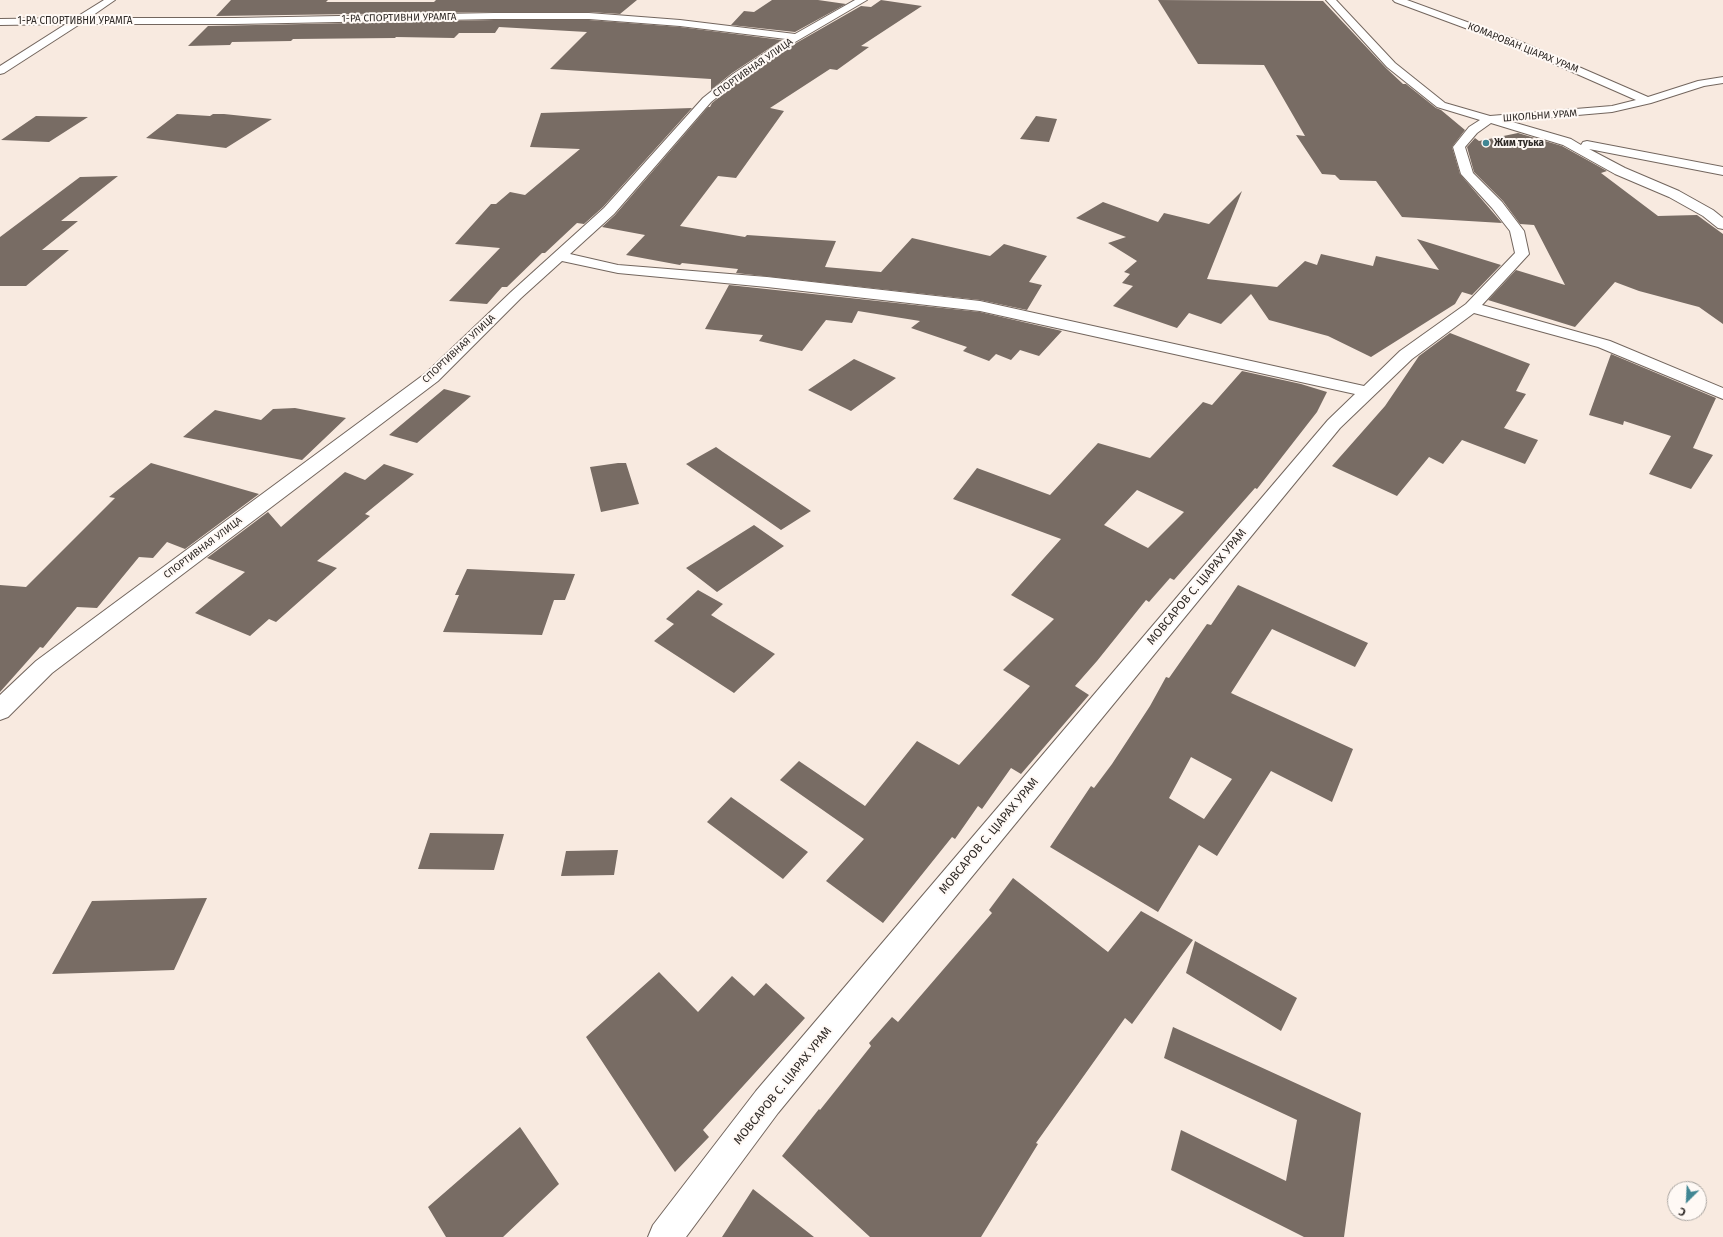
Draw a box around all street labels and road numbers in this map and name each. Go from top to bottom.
street label: 1-РА СПОРТИВНИ УРАМГА [341,11,457,25]
street label: 1-РА СПОРТИВНИ УРАМГА [17,15,133,27]
street label: КОМАРОВАН ЦIАРАХ УРАМ [1466,20,1580,76]
street label: СПОРТИВНАЯ УЛИЦА [711,36,795,100]
street label: ШКОЛЬНИ УРАМ [1502,107,1578,125]
street label: СПОРТИВНАЯ УЛИЦА [420,312,498,386]
street label: СПОРТИВНАЯ УЛИЦА [161,515,245,581]
street label: МОВСАРОВ С. ЦIАРАХ УРАМ [1144,526,1250,648]
street label: МОВСАРОВ С. ЦIАРАХ УРАМ [936,775,1042,897]
street label: МОВСАРОВ С. ЦIАРАХ УРАМ [731,1024,835,1148]

